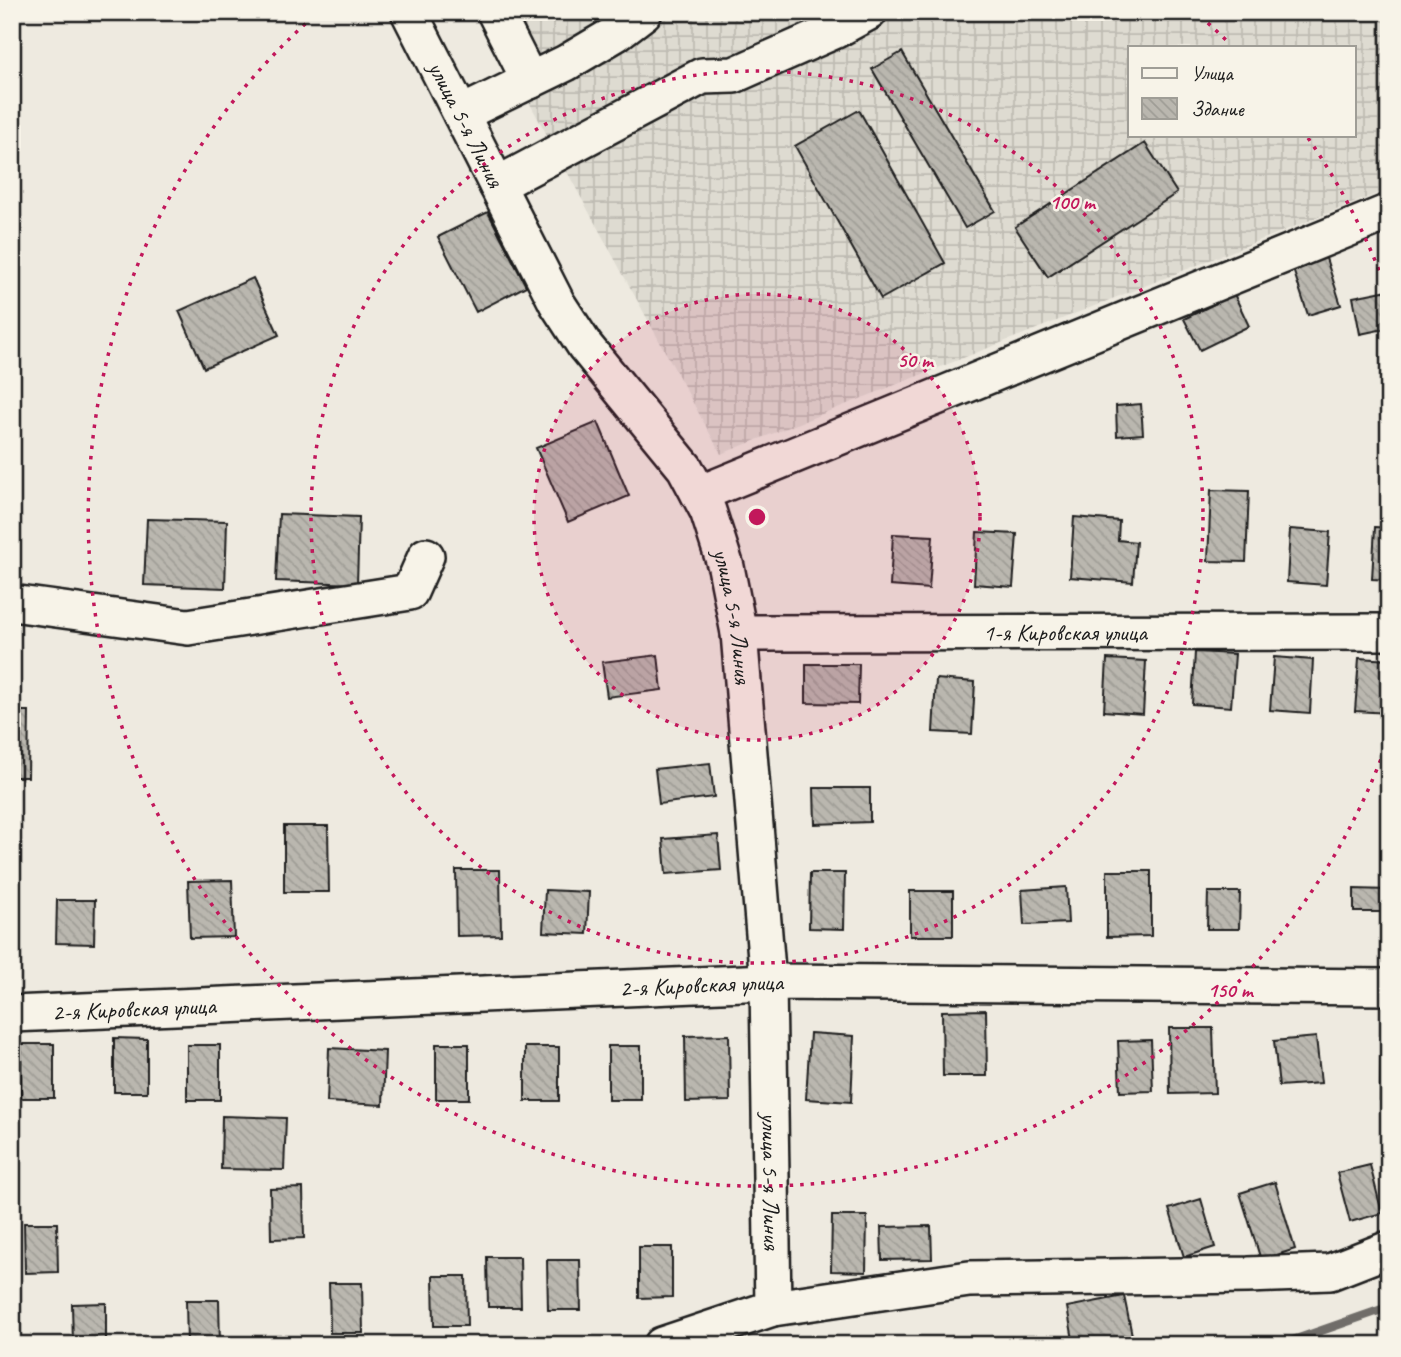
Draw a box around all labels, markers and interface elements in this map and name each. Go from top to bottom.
legend [1128,46,1356,136]
street label: улица 5-я Линия [421,54,511,194]
text: Улица [1191,60,1234,86]
text: Здание [1191,96,1245,122]
text: 100 m [1049,189,1097,215]
text: 50 m [897,347,935,373]
centre of rings [745,505,769,529]
street label: улица 5-я Линия [705,543,758,687]
street label: 1-я Кировская улица [983,617,1148,648]
street label: 2-я Кировская улица [619,967,785,1003]
text: 150 m [1207,977,1255,1003]
street label: 2-я Кировская улица [51,990,218,1027]
street label: улица 5-я Линия [755,1110,787,1252]

